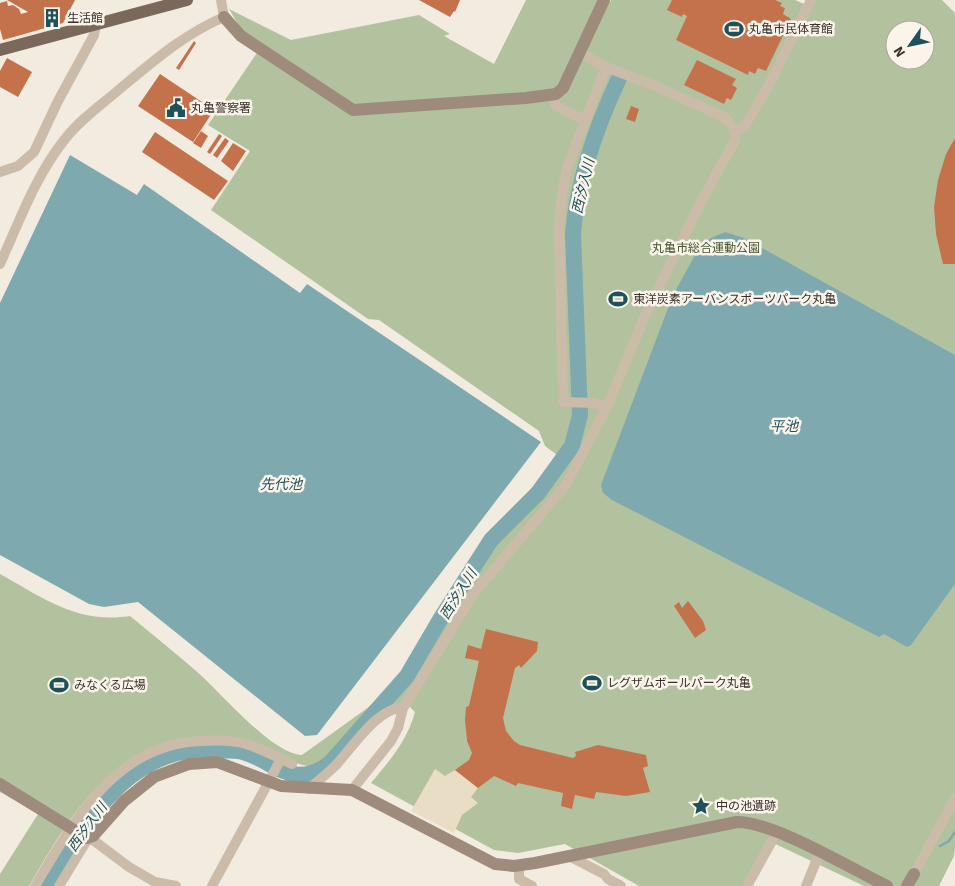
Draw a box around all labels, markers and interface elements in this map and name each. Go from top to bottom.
building icon: 生活館 [41,7,63,29]
place label: 生活館 [67,10,103,27]
sports icon: 丸亀市民体育館 [723,18,745,40]
north arrow [885,20,935,70]
place label: 丸亀市民体育館 [749,21,833,38]
text: N [889,42,911,61]
public building icon: 丸亀警察署 [165,97,187,119]
place label: 丸亀警察署 [191,100,251,117]
water label: 西汐入川 [568,155,600,216]
park label: 丸亀市総合運動公園 [652,240,760,257]
sports icon: 東洋炭素アーバンスポーツパーク丸亀 [607,288,629,310]
place label: 東洋炭素アーバンスポーツパーク丸亀 [633,291,836,308]
water label: 平池 [770,417,800,437]
water label: 先代池 [260,475,304,495]
water label: 西汐入川 [436,564,483,624]
sports icon: レグザムボールパーク丸亀 [581,672,603,694]
sports icon: みなくる広場 [48,674,70,696]
place label: レグザムボールパーク丸亀 [607,675,751,692]
place label: みなくる広場 [74,677,146,694]
place icon: 中の池遺跡 [690,795,712,817]
water label: 西汐入川 [63,797,114,856]
place label: 中の池遺跡 [716,798,776,815]

